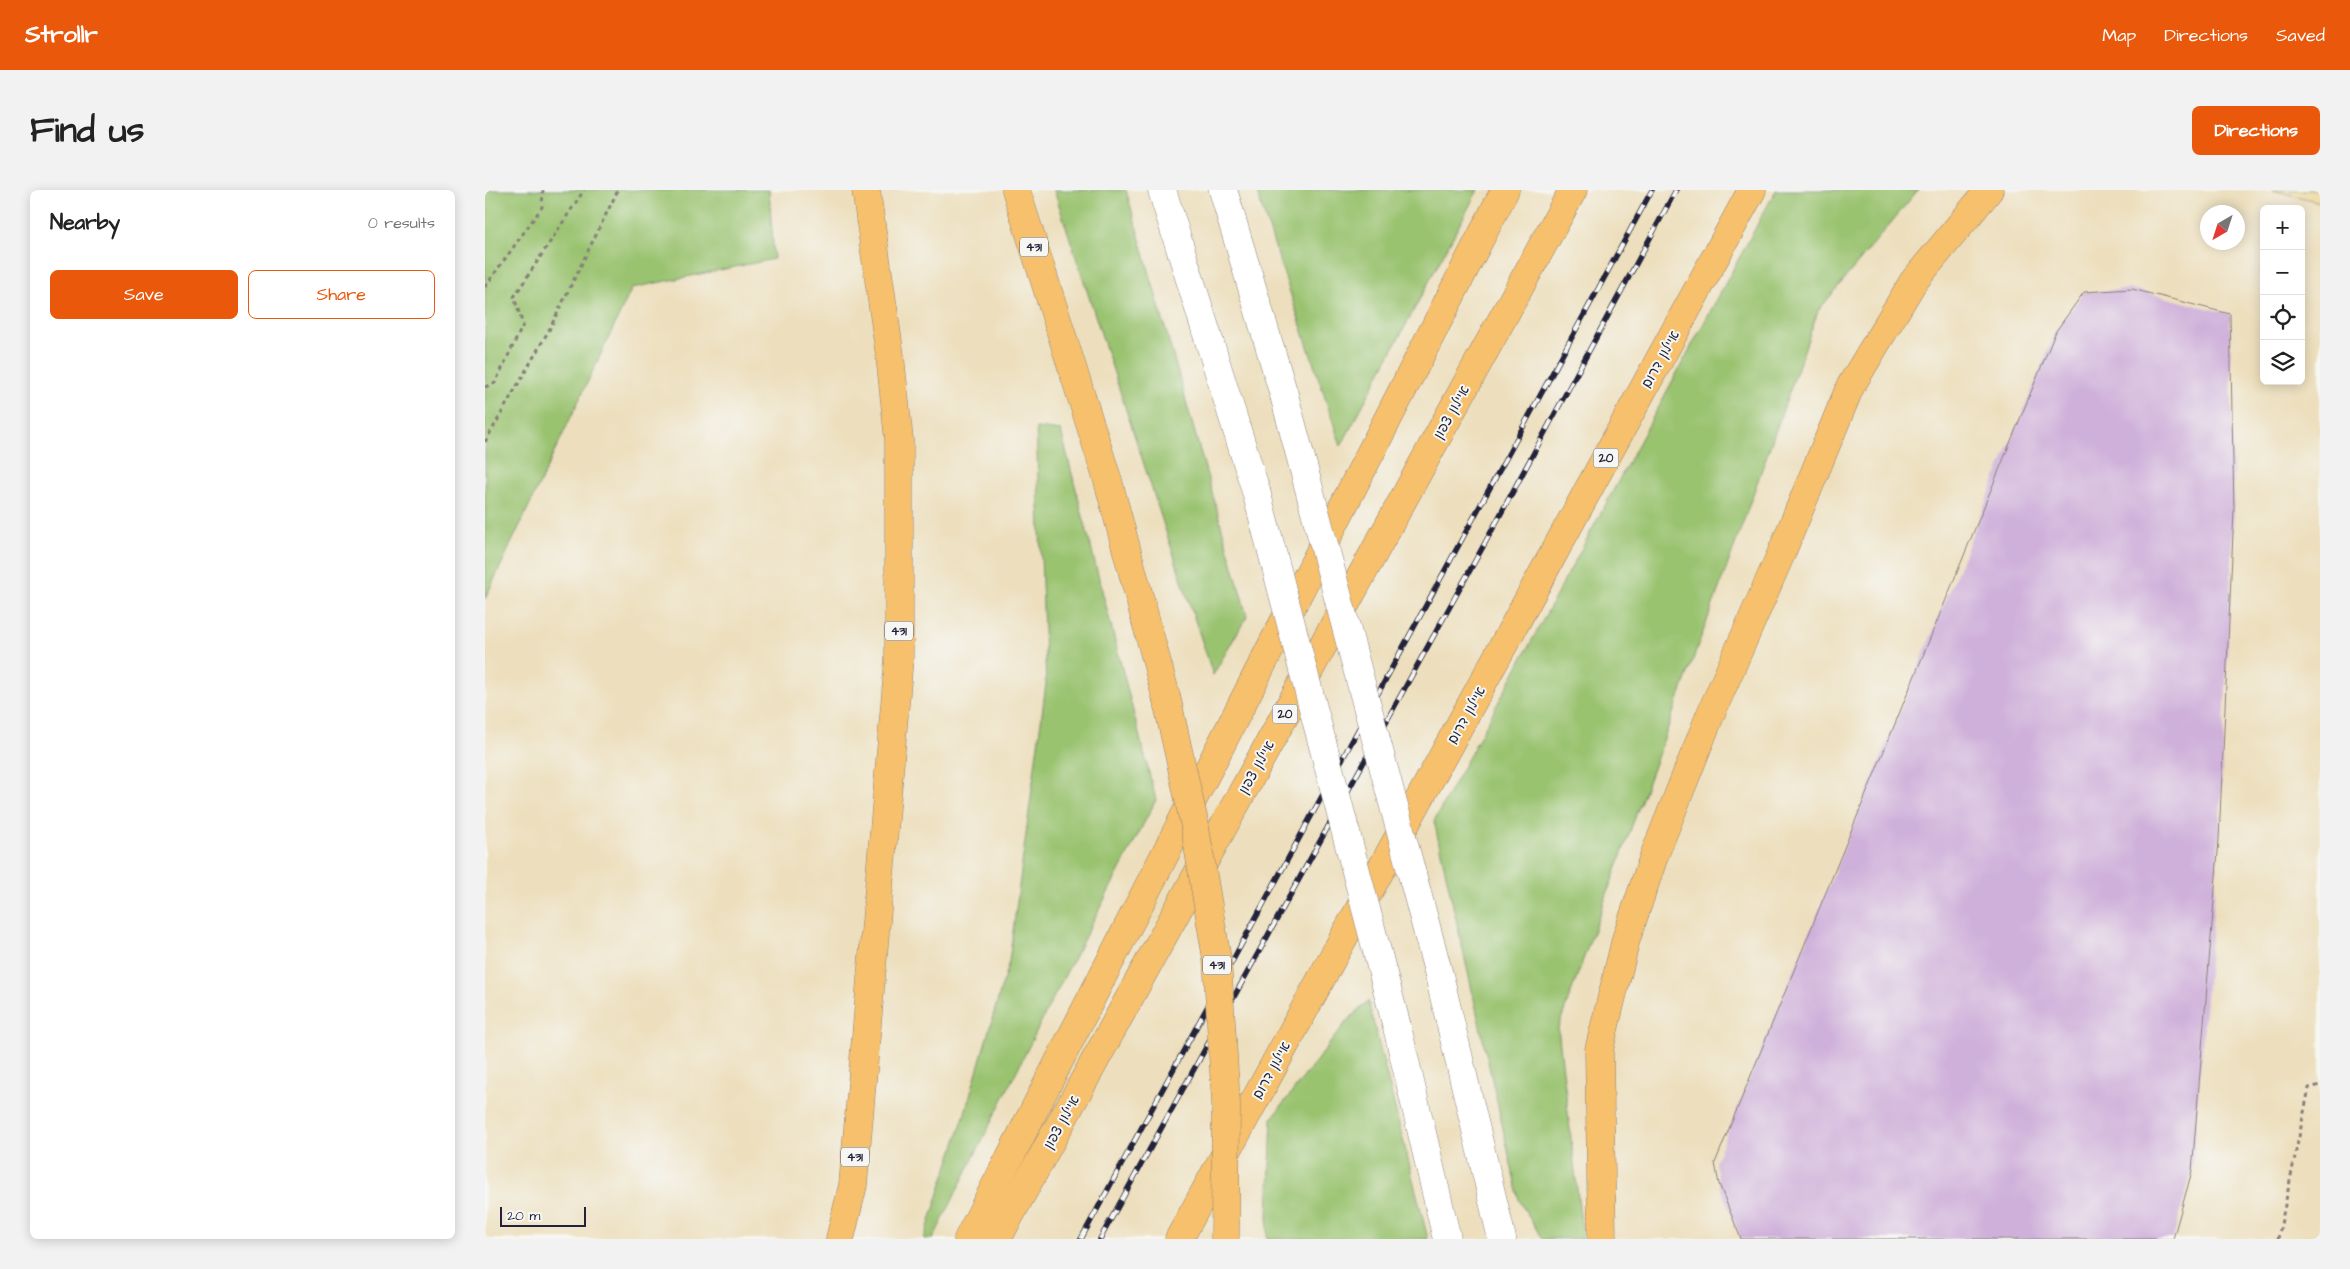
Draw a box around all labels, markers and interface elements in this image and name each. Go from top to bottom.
text: Strollr [25,18,98,52]
text: Map [2102,23,2136,48]
text: Directions [2164,23,2248,48]
text: Saved [2276,23,2325,48]
text: Find us [30,106,144,155]
button: Directions [2192,106,2320,155]
north arrow [2200,205,2245,250]
map controls [2260,205,2305,385]
button: + [2260,205,2305,250]
text: Nearby [50,208,120,237]
text: 0 results [368,212,435,234]
road number: 431 [1020,238,1048,256]
button: − [2260,250,2305,295]
button: Save [50,270,238,319]
button: Share [248,270,435,319]
button: locate [2260,295,2305,340]
street label: איילון דרום [1637,327,1685,392]
button: layers [2260,340,2305,385]
street label: איילון צפון [1429,382,1475,443]
road number: 20 [1593,448,1619,468]
road number: 431 [885,622,913,641]
street label: איילון דרום [1443,683,1491,748]
road number: 20 [1273,704,1297,724]
street label: איילון צפון [1234,737,1280,798]
road number: 431 [1203,956,1231,974]
street label: איילון דרום [1248,1038,1296,1103]
street label: איילון צפון [1039,1092,1085,1153]
road number: 431 [841,1148,869,1166]
scale bar [500,1204,586,1227]
text: 20 m [507,1206,540,1226]

